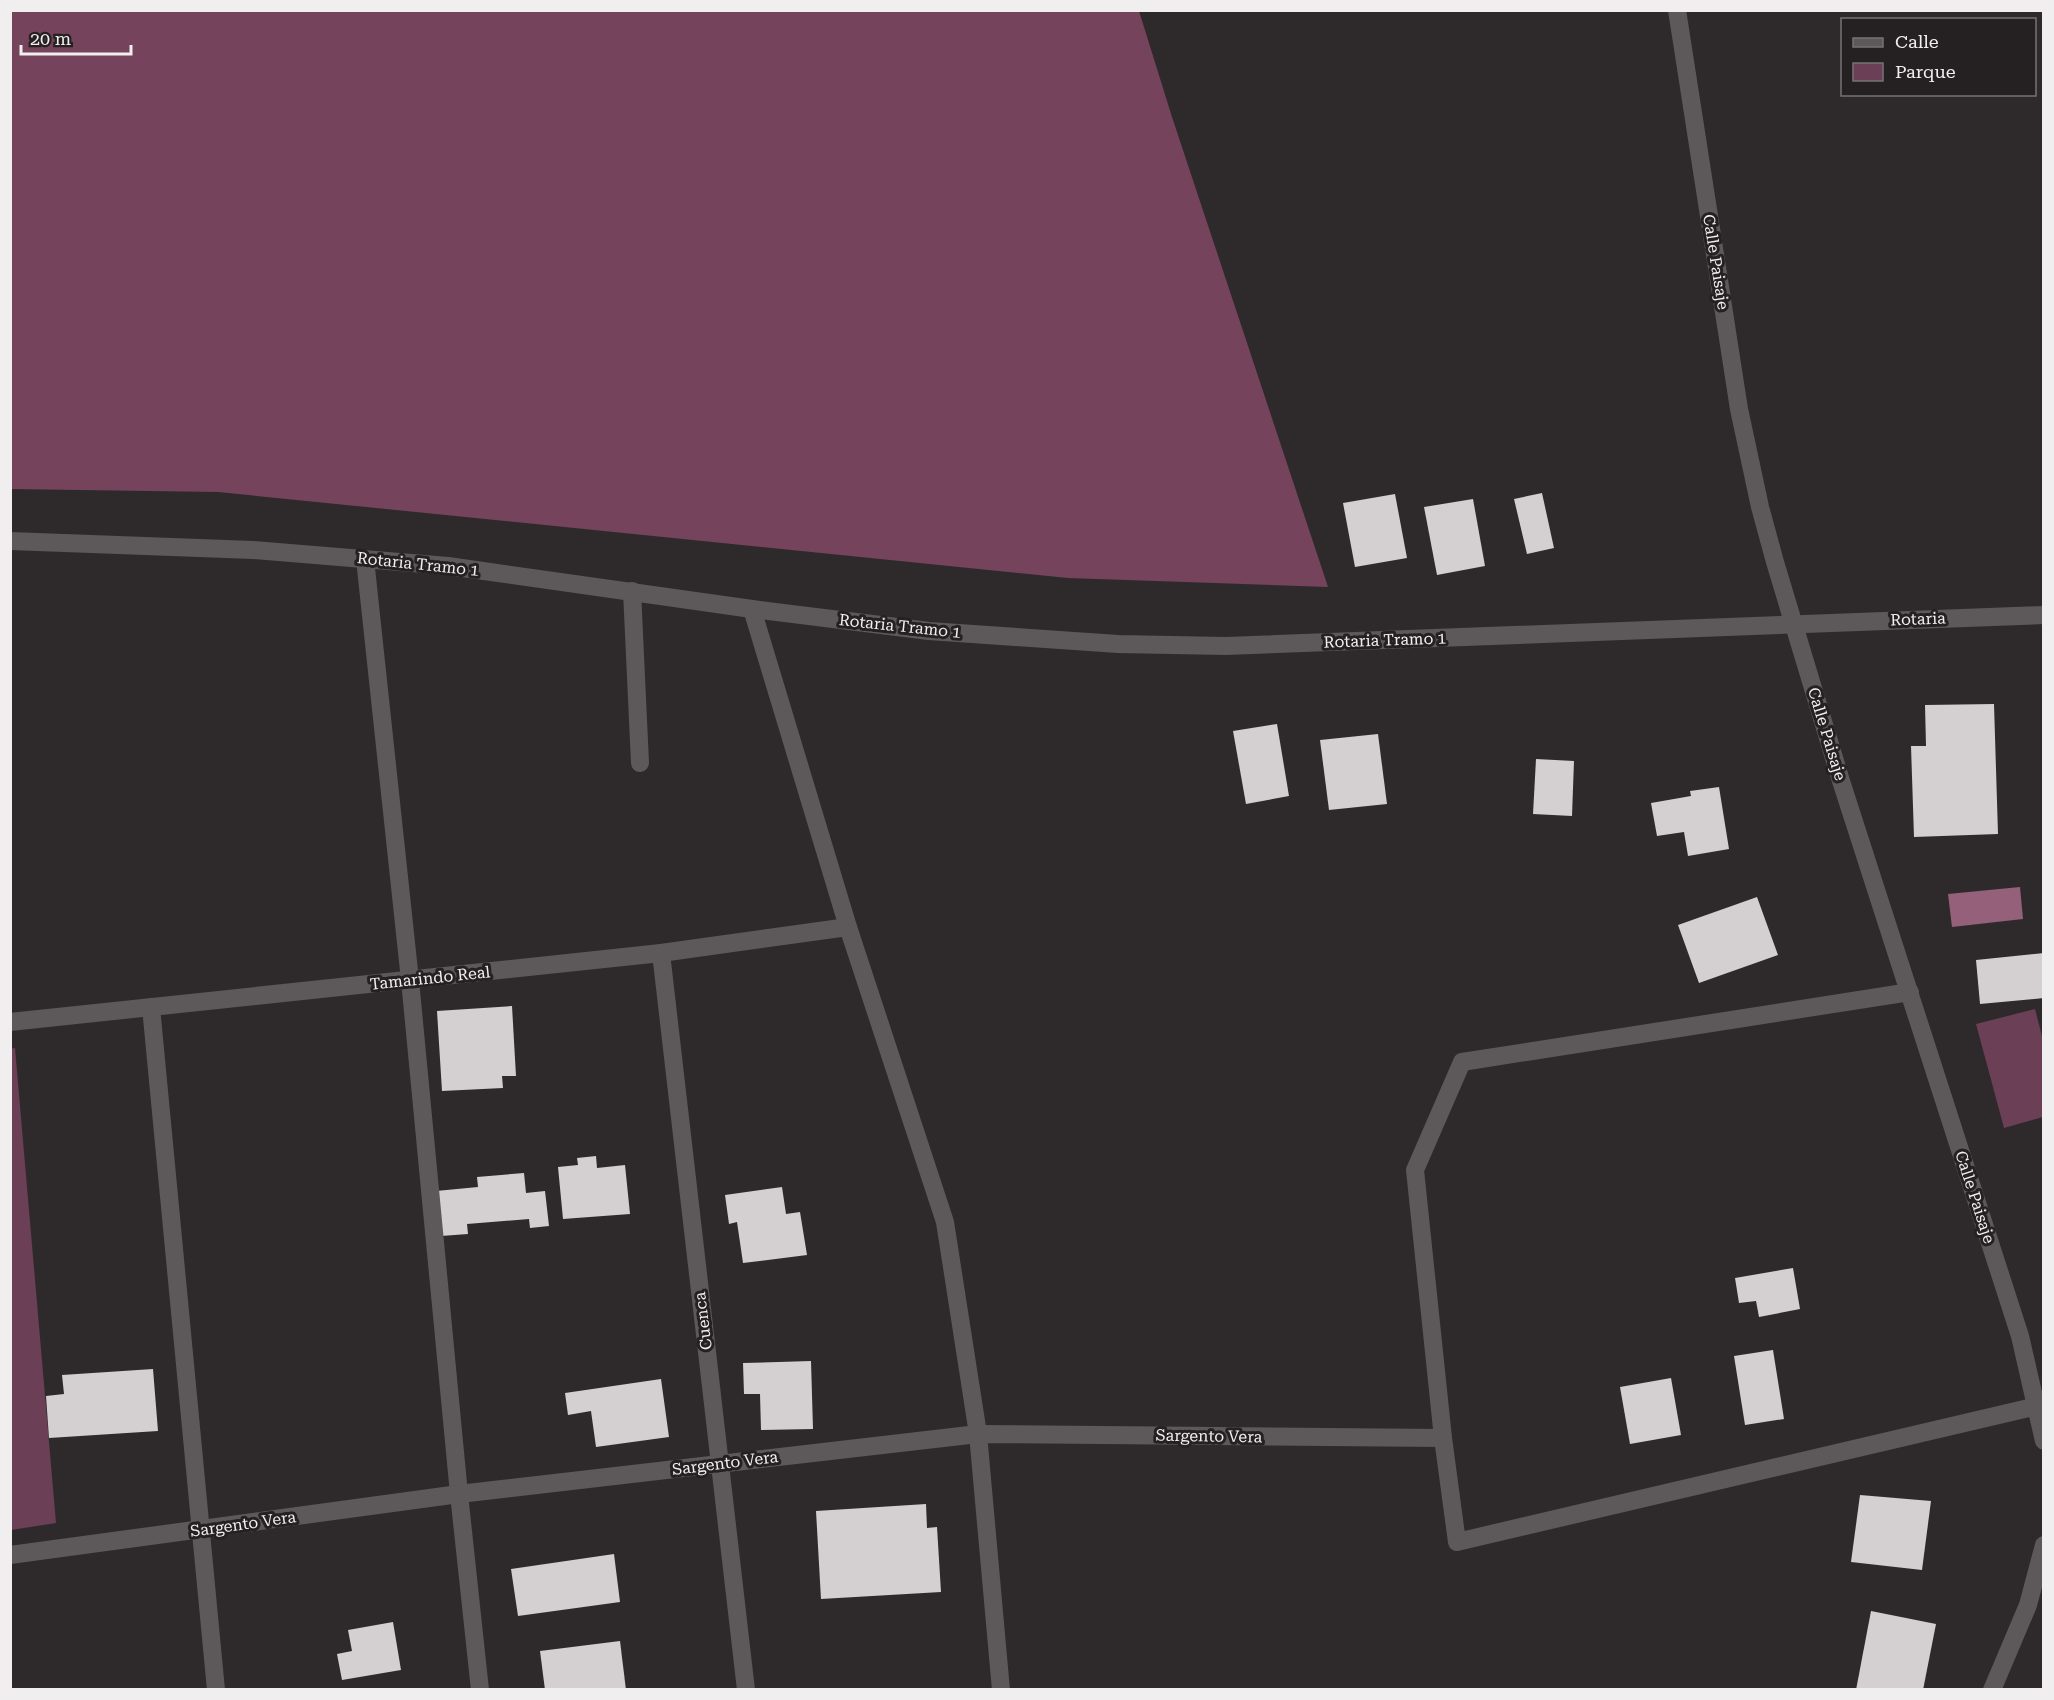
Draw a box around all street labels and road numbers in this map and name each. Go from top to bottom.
street label: Calle Paisaje [1699,213,1733,311]
street label: Rotaria Tramo 1 [356,548,480,580]
street label: Rotaria [1890,609,1946,629]
street label: Rotaria Tramo 1 [838,610,962,642]
street label: Rotaria Tramo 1 [1323,628,1447,652]
street label: Calle Paisaje [1804,685,1850,783]
street label: Tamarindo Real [369,962,491,994]
street label: Calle Paisaje [1951,1148,1999,1246]
street label: Cuenca [690,1291,716,1351]
street label: Sargento Vera [1155,1426,1263,1446]
street label: Sargento Vera [671,1447,779,1479]
street label: Sargento Vera [189,1507,297,1541]

